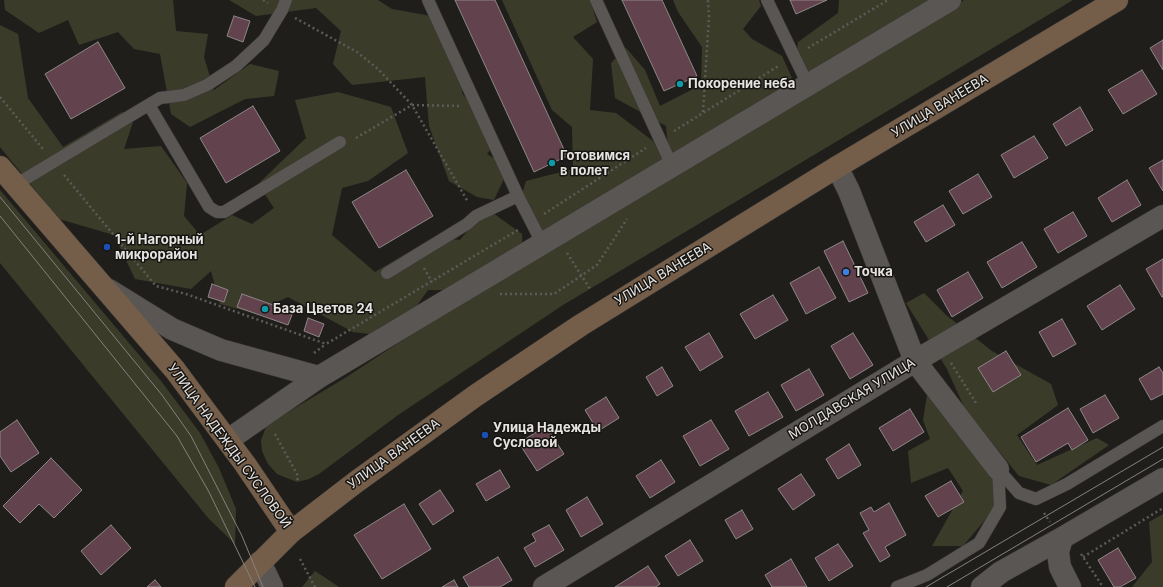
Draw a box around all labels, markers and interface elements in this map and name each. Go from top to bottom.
street label: УЛИЦА ВАНЕЕВА [889,71,991,141]
place label: Покорение неба [688,76,795,92]
marker: Покорение неба [675,79,685,89]
place label: Готовимся в полет [560,148,630,179]
marker: Готовимся в полет [547,158,557,168]
place label: 1-й Нагорный микрорайон [115,232,204,263]
street label: УЛИЦА ВАНЕЕВА [612,239,714,309]
marker: 1-й Нагорный микрорайон [102,242,112,252]
place label: Точка [854,264,893,280]
marker: Точка [841,267,851,277]
place label: База Цветов 24 [273,301,373,317]
marker: База Цветов 24 [260,304,270,314]
street label: МОЛДАВСКАЯ УЛИЦА [786,355,918,443]
street label: УЛИЦА НАДЕЖДЫ СУСЛОВОЙ [164,361,294,531]
street label: УЛИЦА ВАНЕЕВА [345,415,443,493]
place label: Улица Надежды Сусловой [493,420,601,451]
marker: Улица Надежды Сусловой [480,430,490,440]

